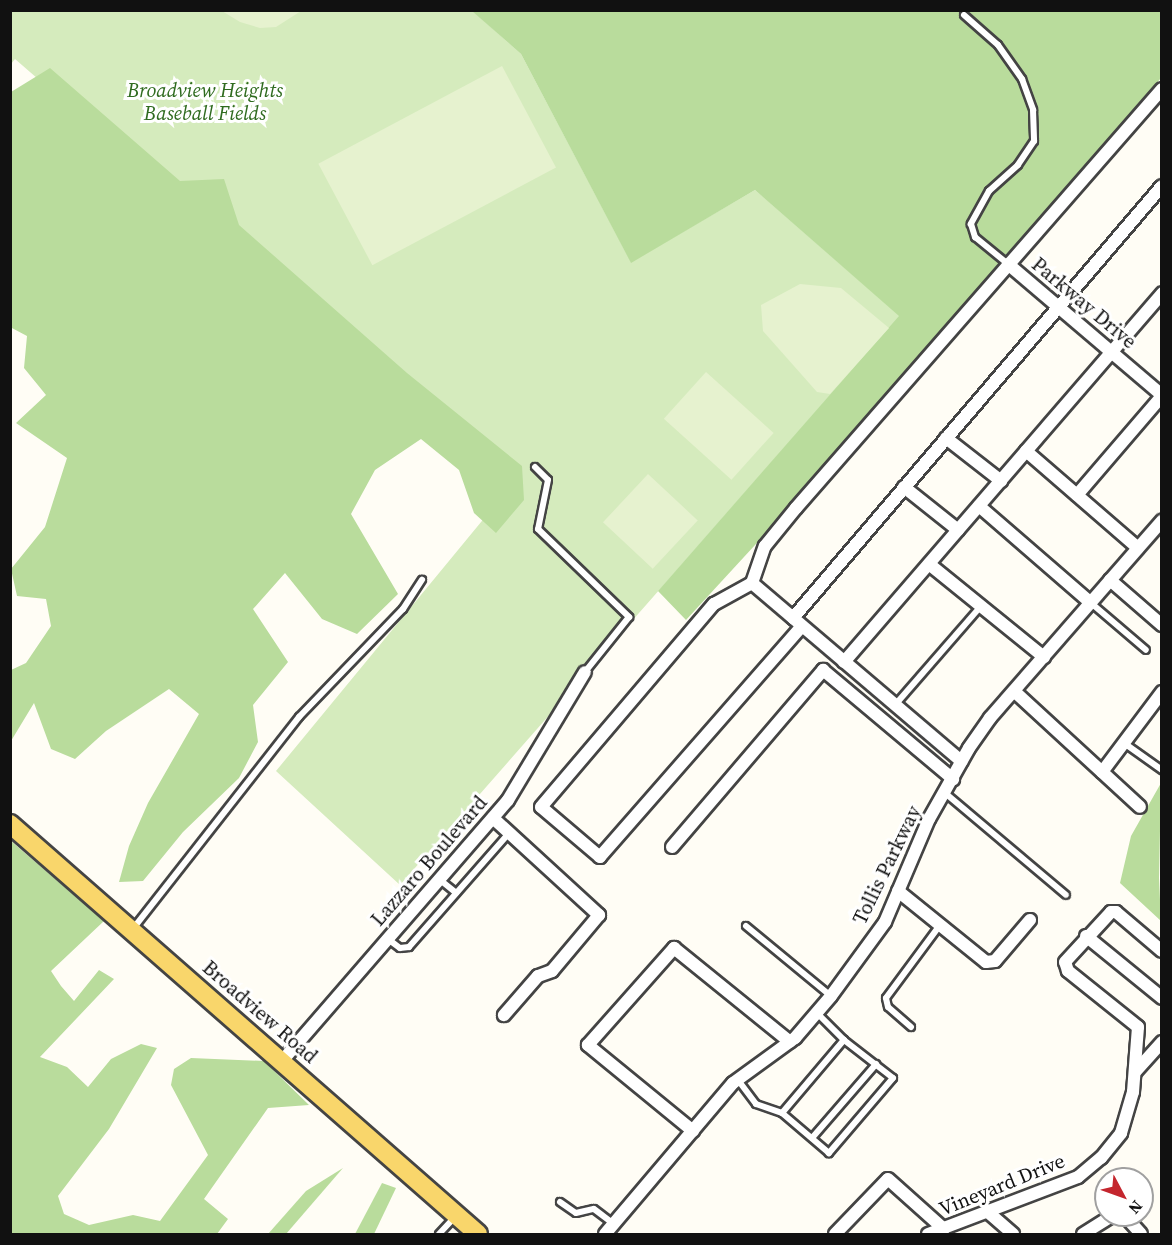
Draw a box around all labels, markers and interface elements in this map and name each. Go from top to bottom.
park label: Broadview Heights Baseball Fields [127,78,283,125]
street label: Parkway Drive [1027,252,1141,354]
street label: Lazzaro Boulevard [366,791,492,931]
street label: Tollis Parkway [848,802,926,928]
street label: Broadview Road [198,956,322,1068]
street label: Vineyard Drive [936,1149,1068,1221]
north arrow [1094,1167,1154,1227]
text: N [1124,1196,1148,1219]

